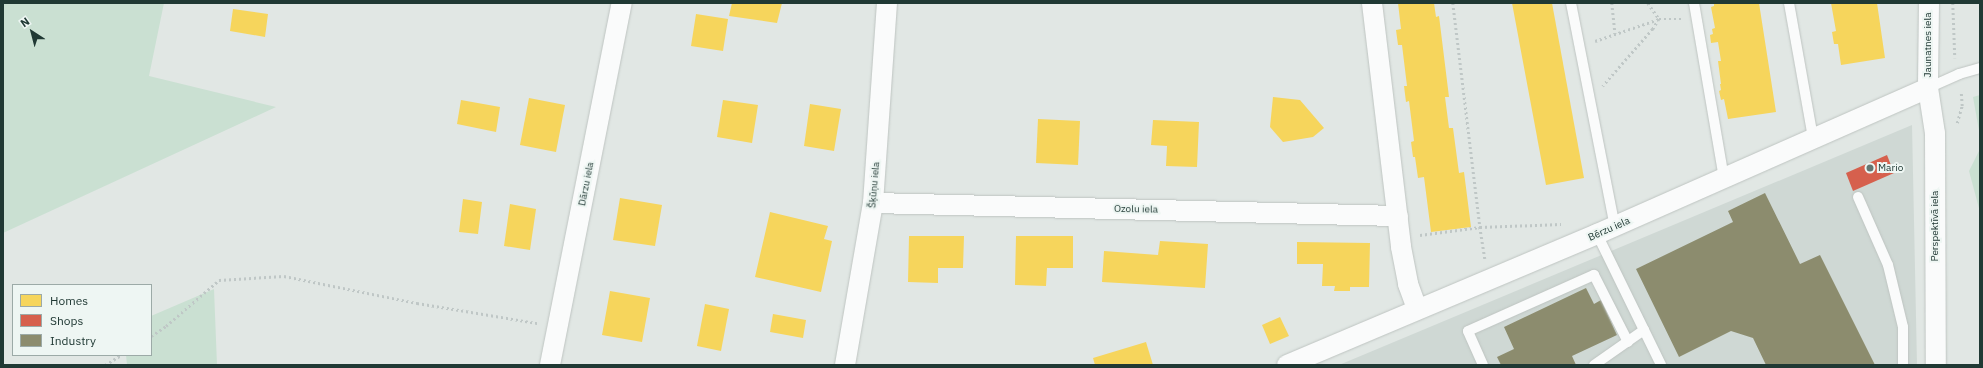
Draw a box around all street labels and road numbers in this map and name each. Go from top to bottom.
street label: Jaunatnes iela [1922,12,1934,78]
street label: Dārzu iela [576,161,596,207]
street label: Šķūņu iela [866,161,882,209]
street label: Perspektīvā iela [1929,191,1941,261]
street label: Ozolu iela [1114,203,1158,215]
street label: Bērzu iela [1586,214,1632,244]

